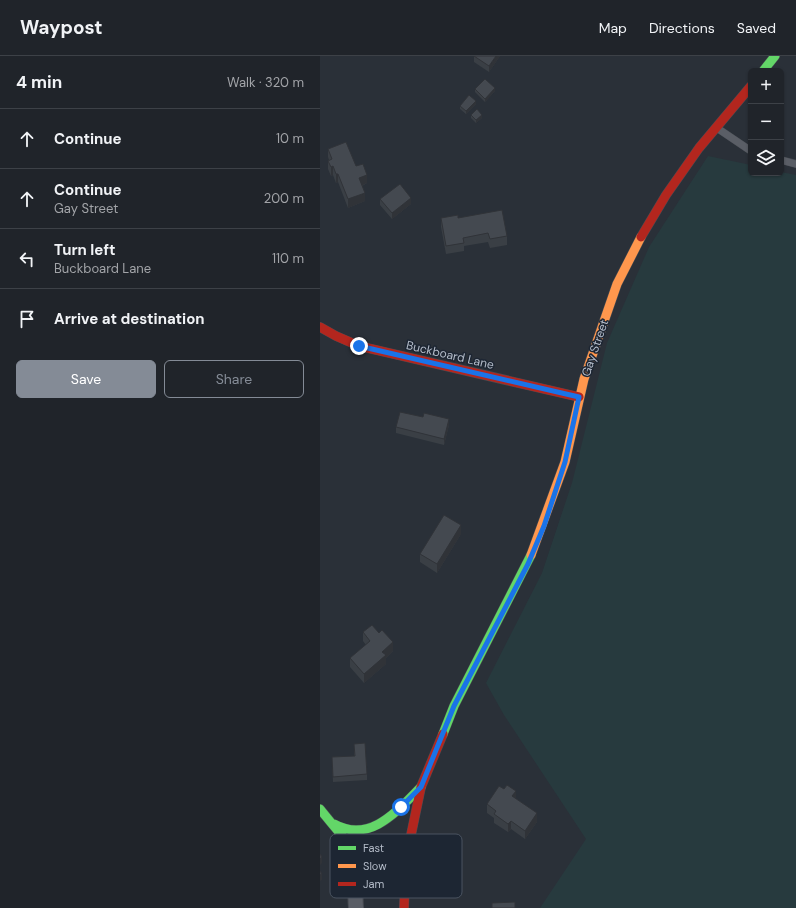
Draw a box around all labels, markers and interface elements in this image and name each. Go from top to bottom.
text: Waypost [20,15,103,40]
text: Map [599,19,627,37]
text: Directions [649,19,715,37]
text: Saved [737,19,776,37]
map controls [748,68,784,176]
button: + [748,68,784,104]
text: 4 min [16,71,62,93]
text: Walk · 320 m [227,74,304,91]
button: − [748,104,784,140]
icon: ahead [16,128,38,150]
text: Continue [54,129,122,149]
text: 10 m [276,130,304,147]
button: layers [748,140,784,176]
text: Continue [54,180,122,200]
icon: ahead [16,188,38,210]
text: 200 m [264,190,304,207]
text: Gay Street [54,200,118,217]
text: Turn left [54,240,115,260]
icon: left [16,248,38,270]
text: 110 m [272,250,304,267]
text: Buckboard Lane [54,260,151,277]
icon: arrive [16,308,38,330]
text: Arrive at destination [54,309,205,329]
street label: Gay Street [578,317,612,379]
route end [350,337,368,355]
street label: Buckboard Lane [405,337,496,373]
button: Save [16,360,156,398]
button: Share [164,360,304,398]
route start [392,798,410,816]
legend [330,834,462,898]
text: Fast [363,841,384,855]
text: Slow [363,859,387,873]
text: Jam [363,877,384,891]

